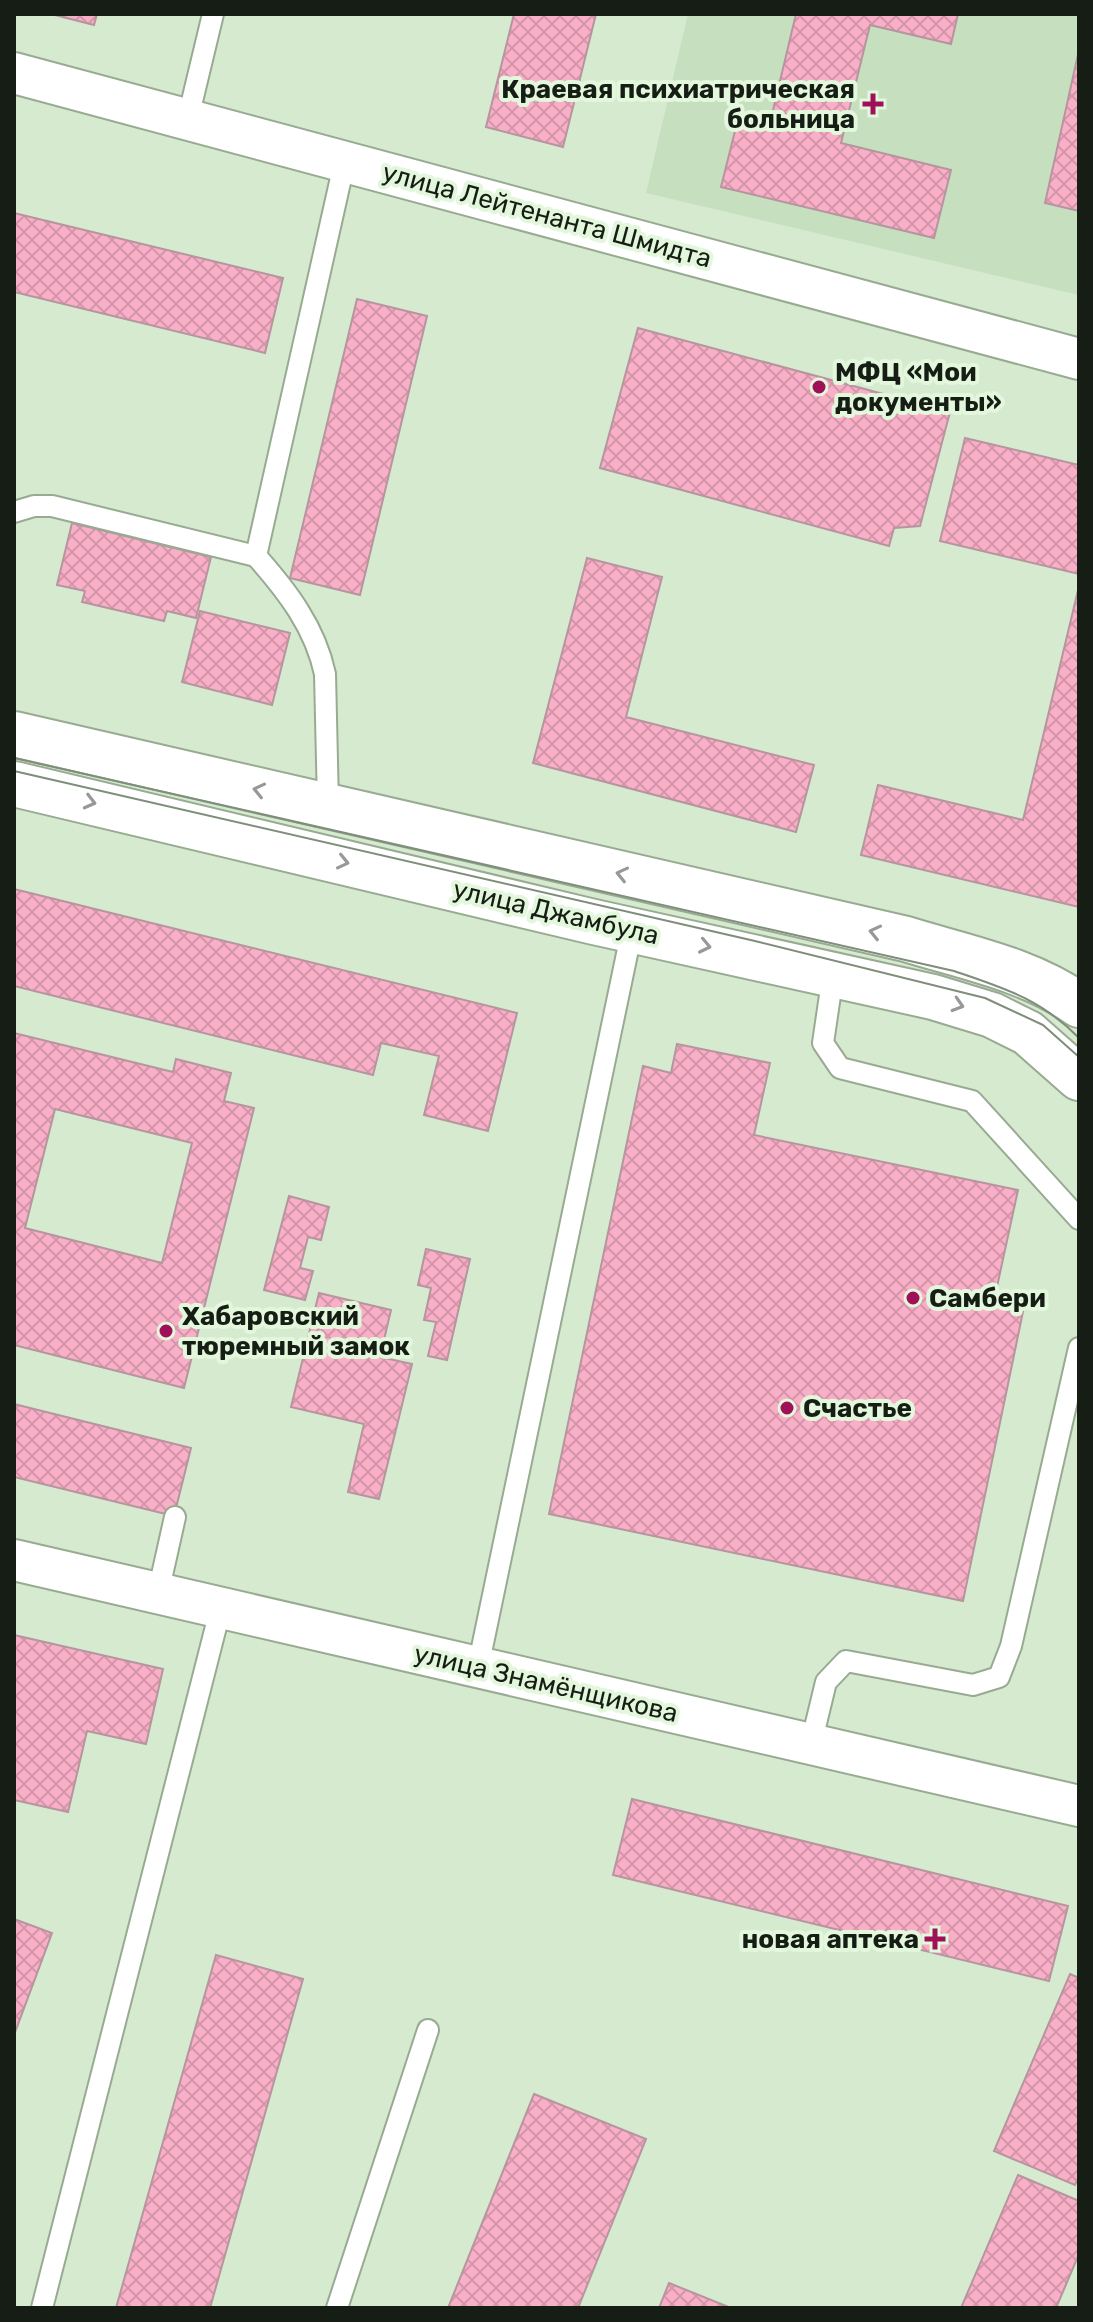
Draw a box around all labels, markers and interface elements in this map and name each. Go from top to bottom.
place label: Краевая психиатрическая больница [501,74,855,135]
marker: Краевая психиатрическая больница [862,93,884,115]
street label: улица Лейтенанта Шмидта [379,157,715,274]
place label: МФЦ «Мои документы» [835,357,1002,418]
marker: МФЦ «Мои документы» [810,378,828,396]
one-way arrow [253,782,267,799]
one-way arrow [82,793,96,810]
one-way arrow [335,853,349,870]
one-way arrow [615,867,629,884]
street label: улица Джамбула [450,874,662,951]
one-way arrow [869,924,882,941]
one-way arrow [698,937,712,954]
one-way arrow [951,996,965,1012]
place label: Самбери [929,1283,1046,1314]
marker: Самбери [904,1289,922,1307]
place label: Хабаровский тюремный замок [182,1301,410,1362]
marker: Хабаровский тюремный замок [157,1322,175,1340]
place label: Счастье [803,1393,912,1424]
marker: Счастье [778,1399,796,1417]
street label: улица Знамёнщикова [411,1638,681,1729]
place label: новая аптека [742,1924,919,1955]
marker: новая аптека [926,1930,944,1948]

